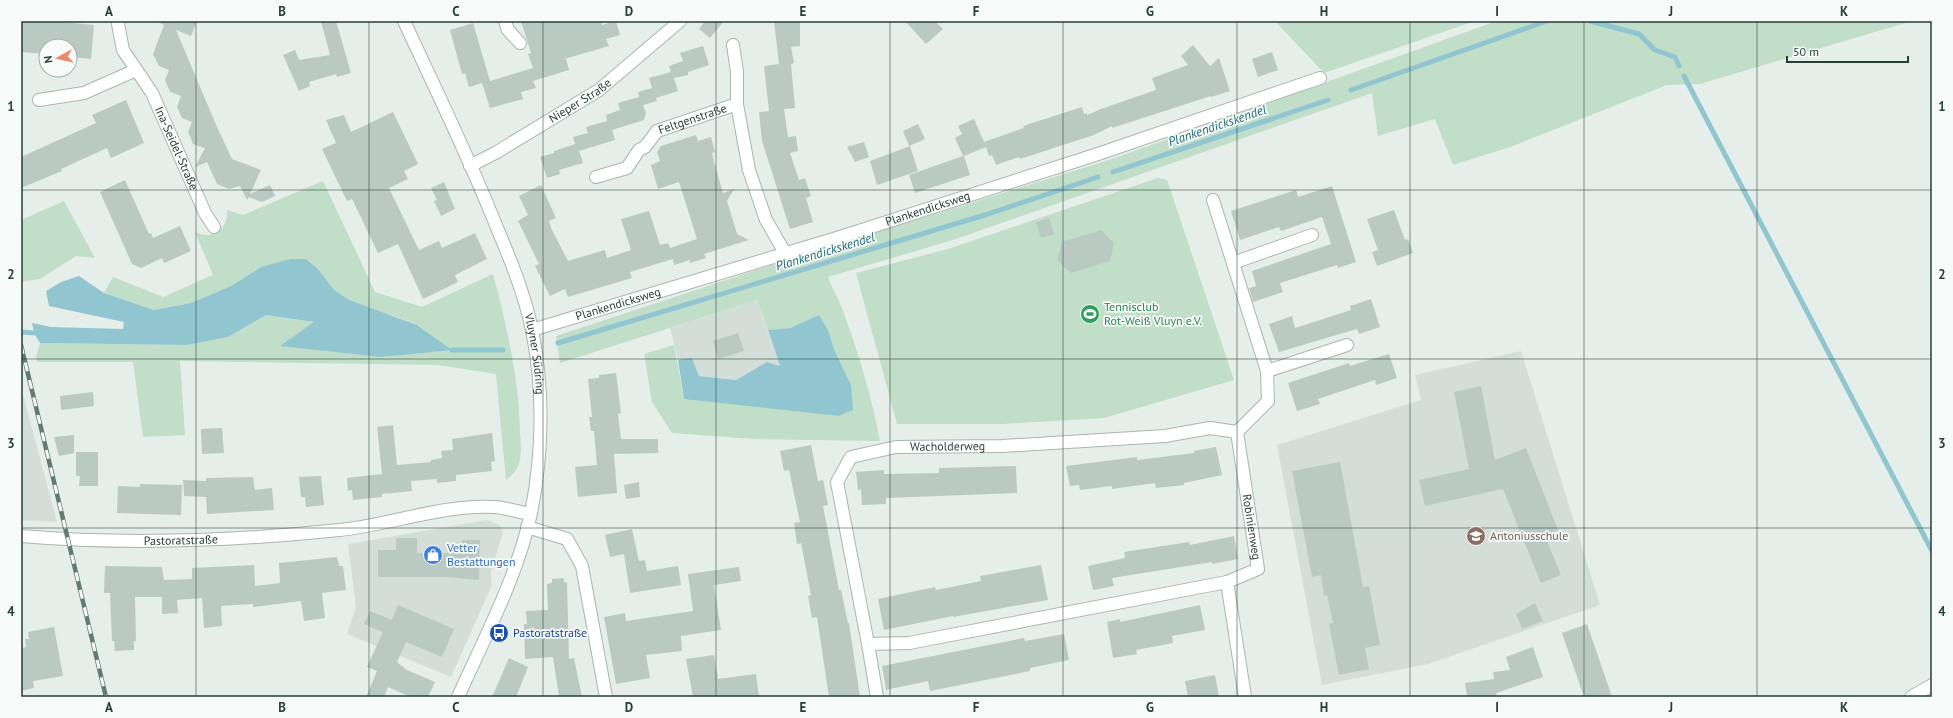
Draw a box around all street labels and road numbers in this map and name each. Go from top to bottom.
street label: Nieper Straße [546,75,614,126]
street label: Feltgenstraße [656,100,728,137]
street label: Ina-Seidel-Straße [152,104,202,192]
street label: Plankendicksweg [883,188,972,229]
street label: Plankendicksweg [574,284,662,323]
street label: Vluyner Südring [521,311,548,395]
street label: Wacholderweg [910,438,985,454]
street label: Robinienweg [1240,493,1264,561]
street label: Pastoratstraße [144,531,218,548]

